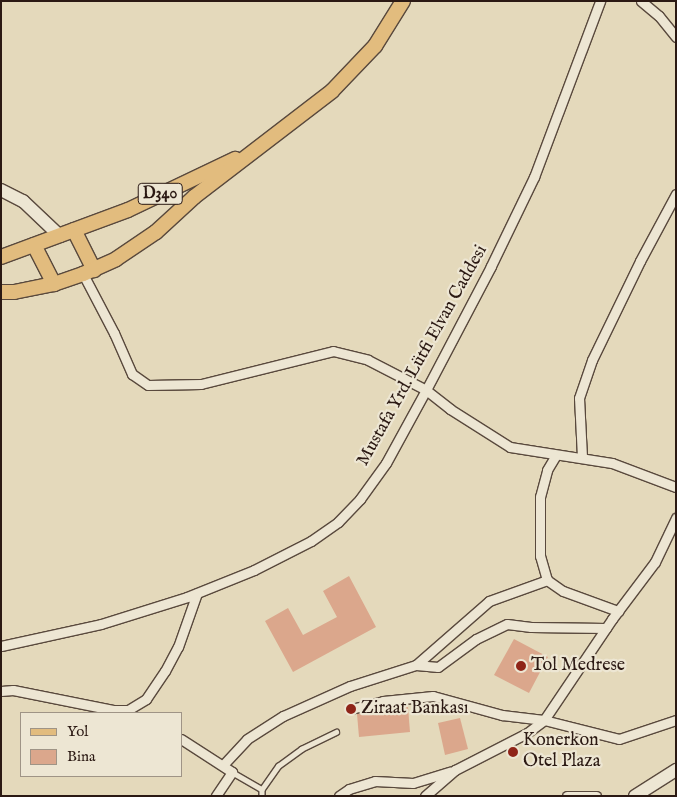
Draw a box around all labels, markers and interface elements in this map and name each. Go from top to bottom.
road number: D340 [138,180,182,208]
street label: Mustafa Yrd. Lütfi Elvan Caddesi [353,242,493,470]
place label: Tol Medrese [531,655,625,677]
marker: Tol Medrese [515,660,527,672]
place label: Ziraat Bankası [361,698,469,720]
marker: Ziraat Bankası [345,703,357,715]
legend [20,712,182,777]
text: Yol [67,722,88,741]
place label: Konerkon Otel Plaza [523,731,600,774]
marker: Konerkon Otel Plaza [507,746,519,758]
text: Bina [67,747,95,766]

